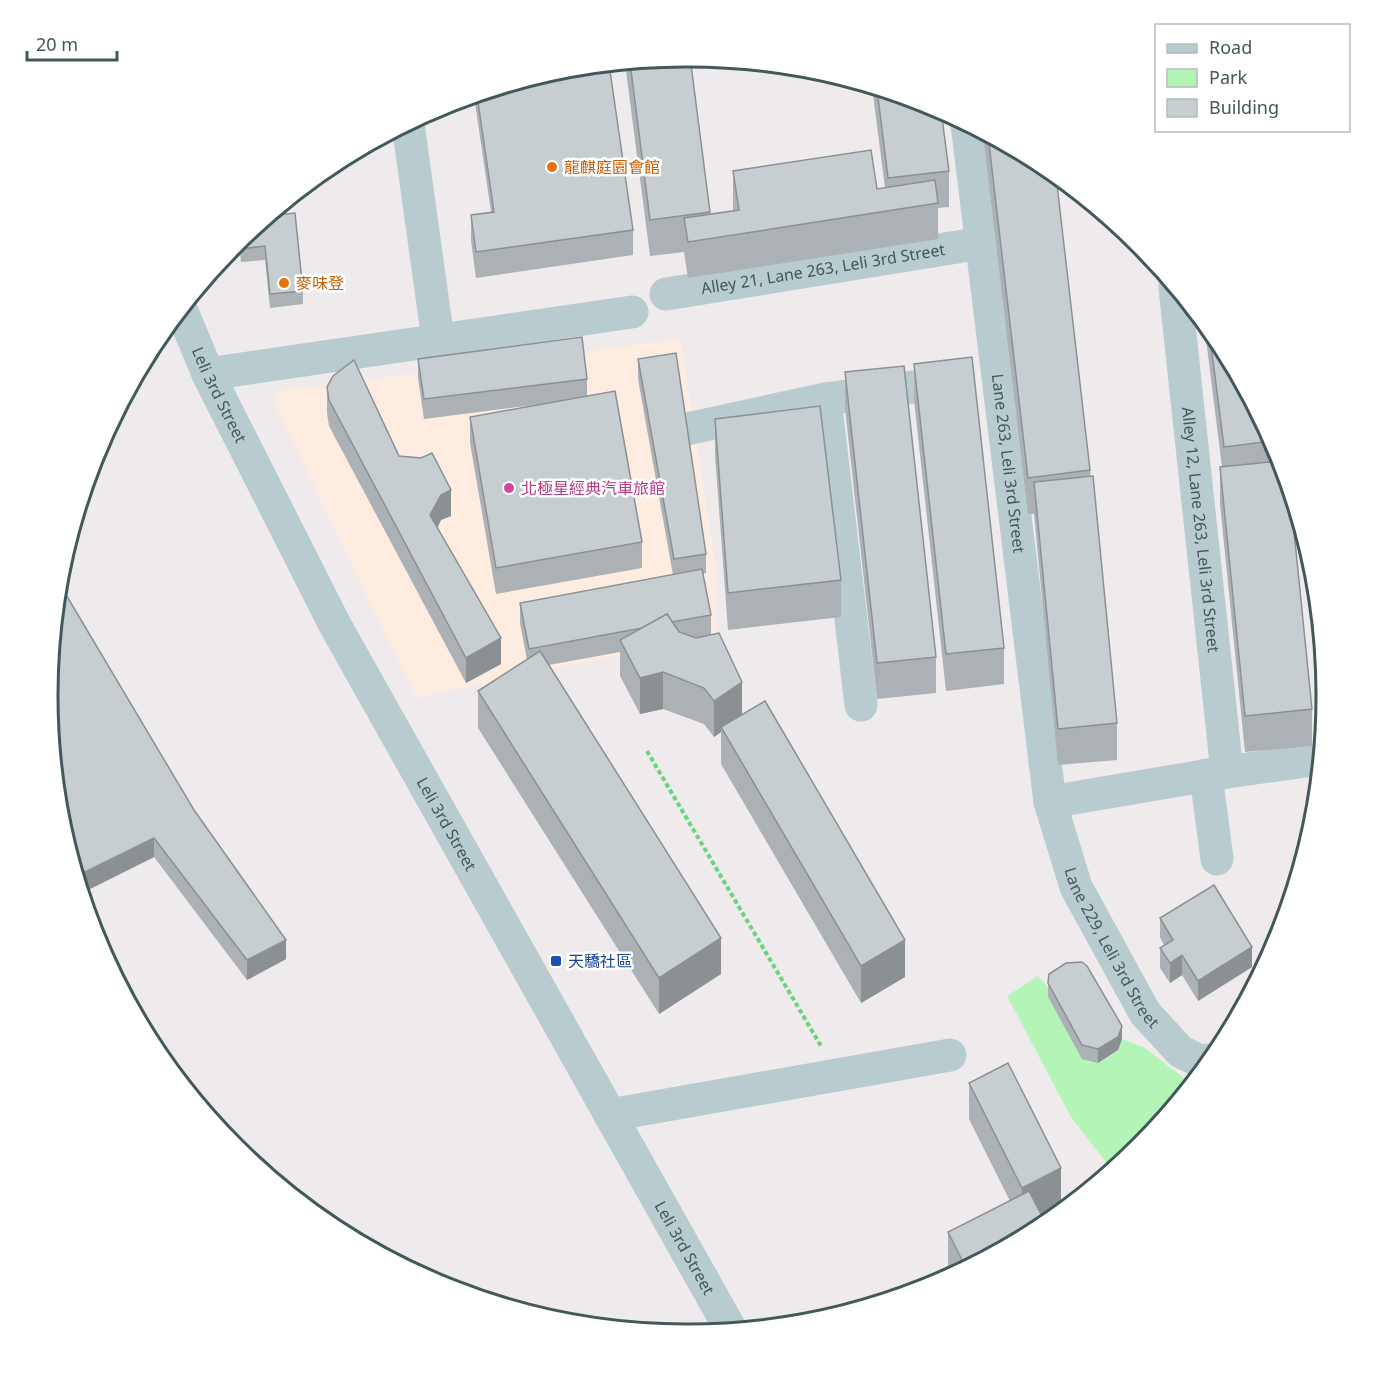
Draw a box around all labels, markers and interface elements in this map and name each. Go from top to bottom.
scale bar [27,24,117,62]
legend [1155,24,1350,132]
text: 20 m [36,32,78,56]
text: Road [1209,35,1252,59]
text: Park [1209,65,1247,89]
text: Building [1209,95,1279,119]
place label: 龍麒庭園會館 [564,156,660,178]
marker: 龍麒庭園會館 [545,160,559,174]
street label: Alley 21, Lane 263, Leli 3rd Street [699,238,947,299]
place label: 麥味登 [296,272,344,294]
marker: 麥味登 [277,276,291,290]
street label: Leli 3rd Street [187,344,252,447]
street label: Lane 263, Leli 3rd Street [987,373,1030,555]
street label: Alley 12, Lane 263, Leli 3rd Street [1177,406,1225,654]
place label: 北極星經典汽車旅館 [521,477,665,499]
marker: 北極星經典汽車旅館 [502,481,516,495]
street label: Leli 3rd Street [412,773,482,875]
street label: Lane 229, Leli 3rd Street [1060,864,1165,1033]
place label: 天驕社區 [568,950,632,972]
marker: 天驕社區 [549,954,563,968]
street label: Leli 3rd Street [650,1197,720,1299]

